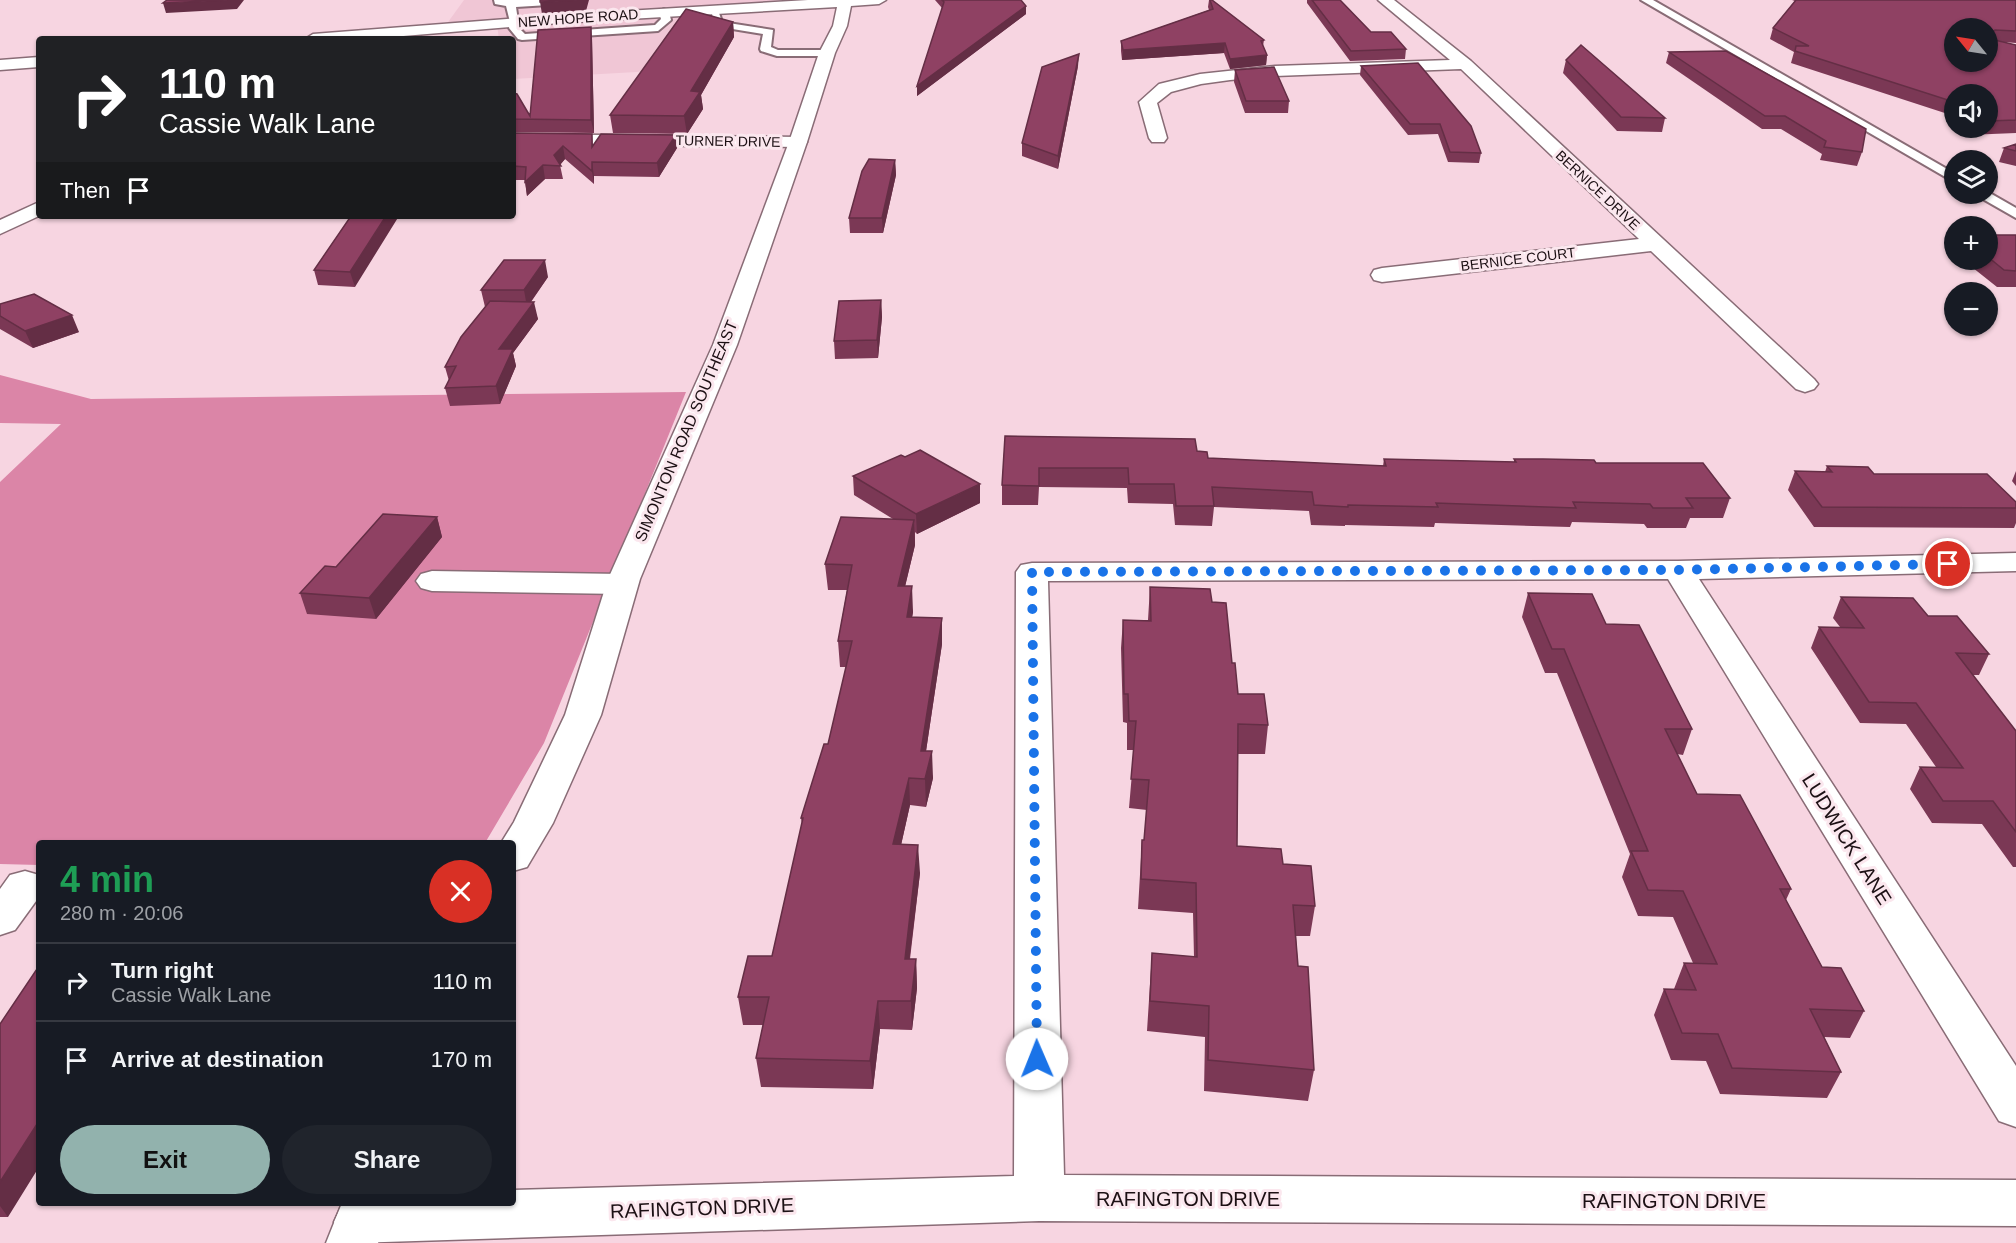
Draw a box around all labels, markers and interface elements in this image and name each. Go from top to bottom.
street label: NEW HOPE ROAD [517,6,639,30]
north arrow [1944,18,1998,72]
map controls [1944,18,1998,336]
icon: right [60,60,138,138]
text: 110 m [159,60,276,107]
button: sound [1944,84,1998,138]
text: Cassie Walk Lane [159,109,376,139]
street label: TURNER DRIVE [675,132,781,150]
street label: BERNICE DRIVE [1553,147,1643,233]
button: layers [1944,150,1998,204]
icon: arrive [122,174,155,207]
text: Then [60,178,110,203]
button: + [1944,216,1998,270]
street label: BERNICE COURT [1460,244,1577,274]
button: − [1944,282,1998,336]
street label: SIMONTON ROAD SOUTHEAST [632,318,741,544]
pin [1922,538,1973,589]
icon: arrive [1931,547,1964,580]
street label: LUDWICK LANE [1798,770,1896,908]
text: 4 min [60,859,154,900]
button: close [429,860,492,923]
text: 280 m · 20:06 [60,902,183,924]
text: Turn right [111,958,213,983]
icon: right [60,966,93,999]
text: 110 m [432,969,492,994]
text: Cassie Walk Lane [111,984,271,1006]
position arrow [1005,1027,1069,1091]
icon: arrive [60,1044,93,1077]
text: Arrive at destination [111,1047,324,1072]
text: 170 m [431,1047,492,1072]
button: Exit [60,1125,270,1194]
button: Share [282,1125,492,1194]
street label: RAFINGTON DRIVE [1096,1188,1280,1210]
street label: RAFINGTON DRIVE [1582,1190,1766,1212]
street label: RAFINGTON DRIVE [610,1194,794,1222]

